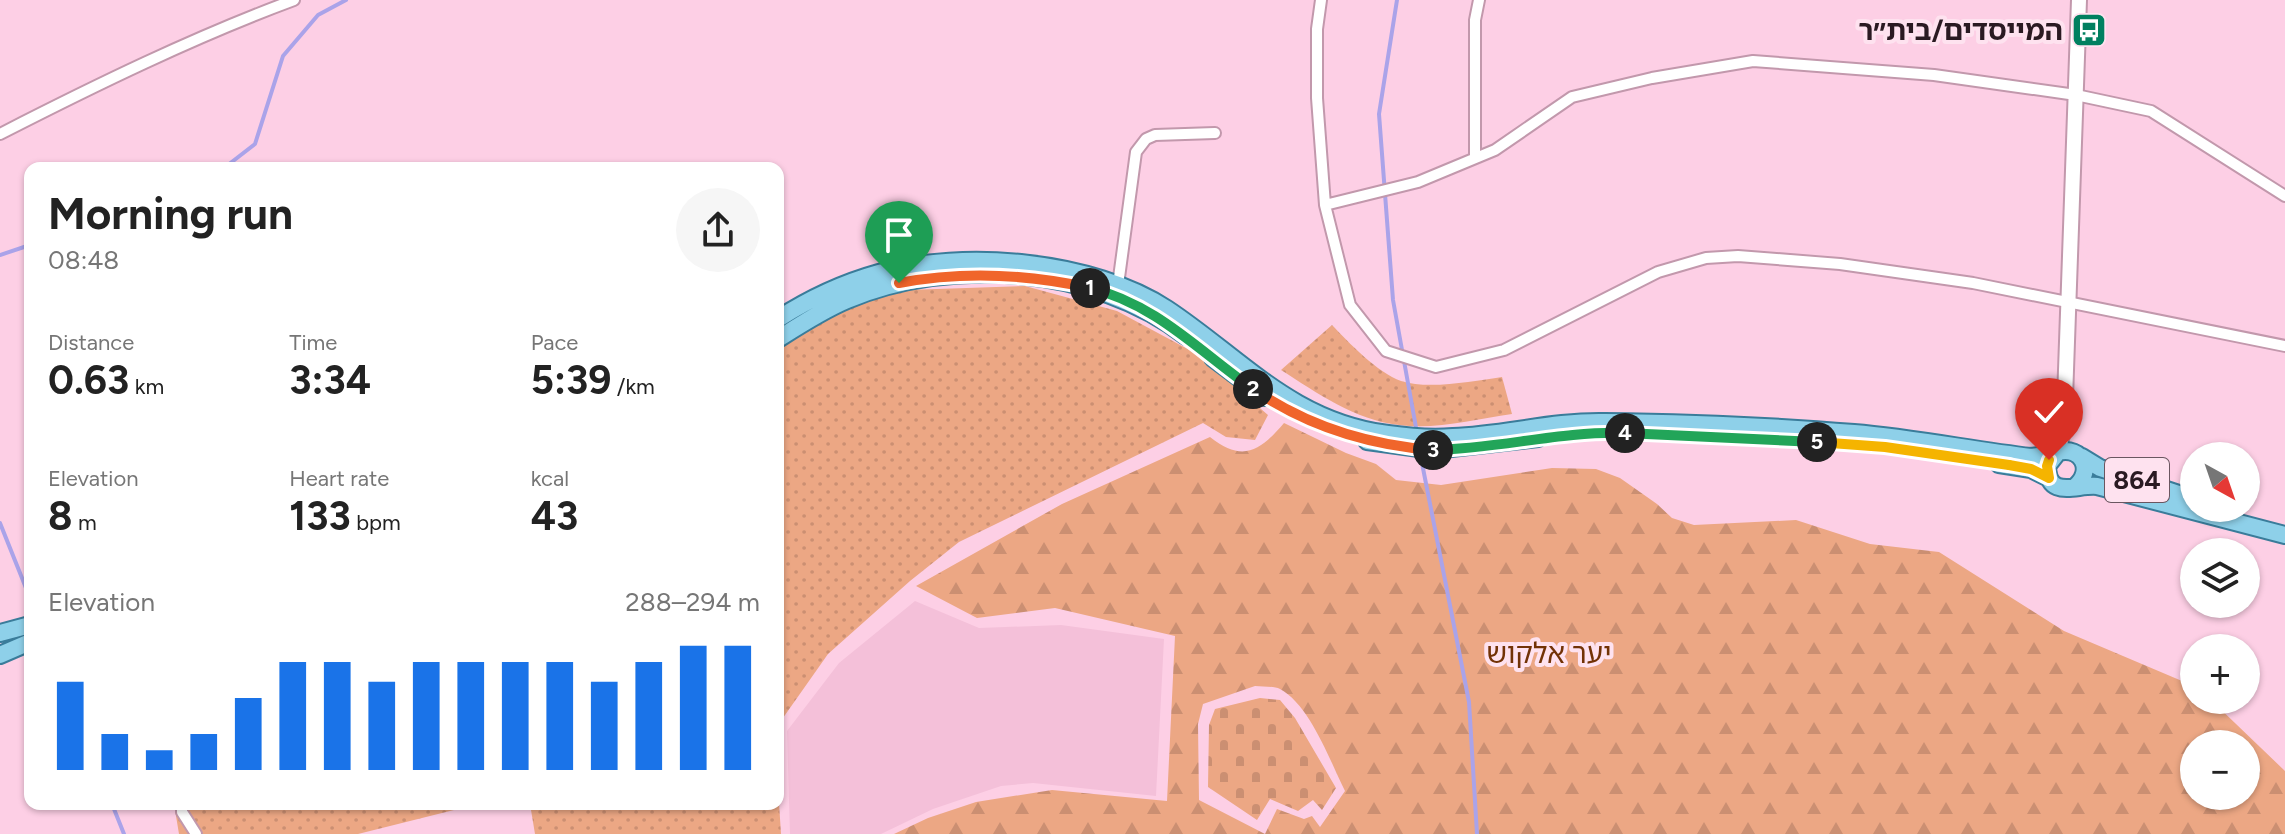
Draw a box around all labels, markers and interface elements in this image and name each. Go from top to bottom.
bus stop icon: המייסדים/בית״ר [2070,11,2108,49]
place label: המייסדים/בית״ר [1858,13,2063,47]
text: Morning run [48,187,293,240]
button: share [676,188,760,272]
pin [865,201,933,283]
icon: arrive [877,213,921,257]
text: 08:48 [48,244,119,276]
pin: 1 [1070,268,1110,308]
text: 1 [1085,274,1095,301]
text: Distance [48,329,134,356]
text: Time [289,329,337,356]
text: Pace [531,329,578,356]
text: 0.63 [48,356,129,404]
text: 3:34 [289,356,371,404]
text: 5:39 [531,356,611,404]
pin: 2 [1233,369,1273,409]
text: km [129,373,164,400]
text: /km [611,373,655,400]
text: 2 [1247,375,1259,402]
pin [2015,378,2083,460]
icon: check [2027,390,2071,434]
pin: 4 [1605,413,1645,453]
text: 4 [1618,419,1632,446]
pin: 5 [1797,422,1837,462]
text: 5 [1811,428,1823,455]
pin: 3 [1413,430,1453,470]
text: 3 [1427,436,1439,463]
north arrow [2180,442,2260,522]
map controls [2180,442,2260,810]
road number: 864 [2105,458,2169,502]
text: Elevation [48,465,138,492]
text: Heart rate [289,465,389,492]
text: kcal [531,465,569,492]
text: 8 [48,492,72,540]
text: 133 [289,492,351,540]
text: 43 [531,492,578,540]
text: m [72,509,97,536]
text: bpm [351,509,401,536]
button: layers [2180,538,2260,618]
text: Elevation [48,586,155,618]
text: 288–294 m [625,586,760,618]
button: + [2180,634,2260,714]
park label: יער אלקוש [1487,636,1612,670]
button: − [2180,730,2260,810]

